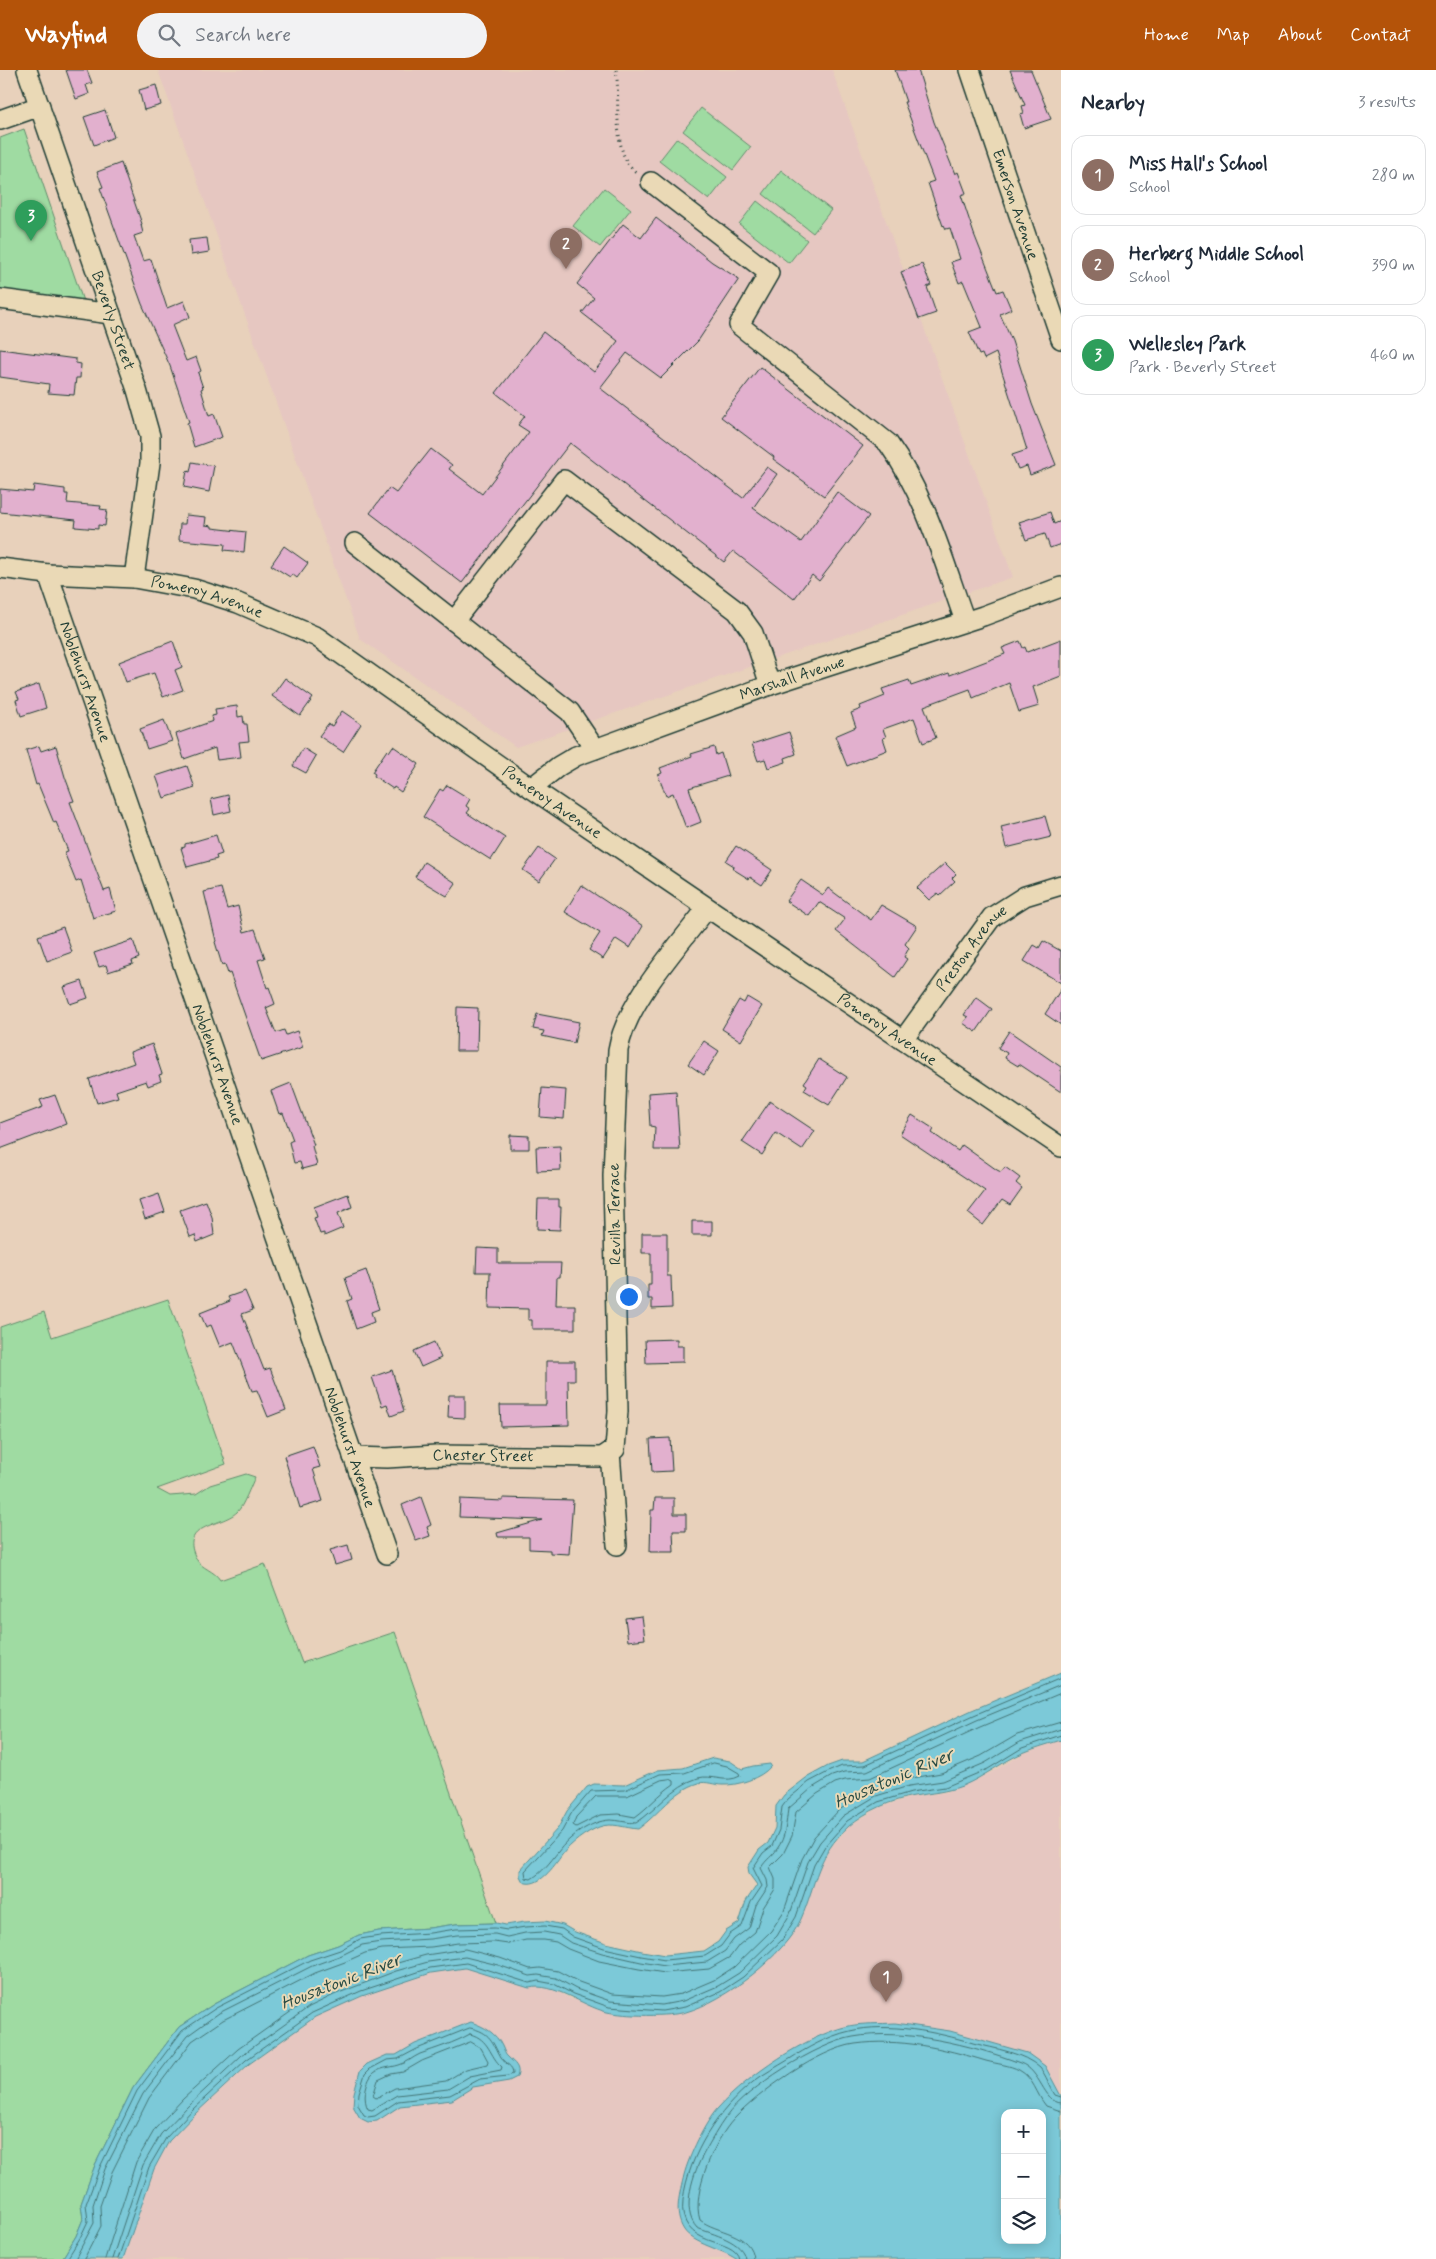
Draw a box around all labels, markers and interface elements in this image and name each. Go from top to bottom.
search box [137,13,487,58]
text: Wayfind [25,20,107,51]
icon: search [155,21,183,49]
text: Search here [195,23,291,48]
text: Home [1144,23,1189,47]
text: Map [1217,23,1250,47]
text: About [1278,23,1322,47]
text: Contact [1350,23,1411,47]
text: Nearby [1081,89,1145,117]
text: 3 results [1358,92,1416,113]
street label: Emerson Avenue [987,146,1044,263]
text: Miss Hall's School [1129,152,1268,177]
text: 1 [1094,165,1102,186]
text: 280 m [1372,165,1415,186]
text: School [1129,177,1170,198]
pin: 3 [15,200,47,241]
pin: 2 [550,228,582,269]
text: Herberg Middle School [1129,242,1304,267]
text: 2 [1094,255,1102,276]
text: 390 m [1372,255,1415,276]
text: School [1129,267,1170,288]
street label: Beverly Street [86,268,140,373]
text: Wellesley Park [1129,332,1246,357]
text: 3 [1094,345,1102,366]
text: 460 m [1370,345,1415,366]
text: Park · Beverly Street [1129,357,1277,378]
street label: Pomeroy Avenue [149,571,267,623]
street label: Noblehurst Avenue [55,619,116,745]
street label: Marshall Avenue [737,651,847,706]
street label: Pomeroy Avenue [498,761,606,844]
street label: Preston Avenue [931,900,1011,996]
street label: Pomeroy Avenue [833,988,942,1071]
street label: Noblehurst Avenue [187,1001,248,1128]
street label: Revilla Terrace [604,1162,626,1265]
your location [616,1284,642,1310]
street label: Noblehurst Avenue [319,1384,381,1511]
street label: Chester Street [432,1444,533,1467]
water label: Housatonic River [831,1742,959,1815]
water label: Housatonic River [277,1947,407,2016]
pin: 1 [870,1961,902,2002]
map controls [1001,2109,1046,2244]
button: + [1001,2109,1046,2154]
button: − [1001,2154,1046,2199]
button: layers [1001,2199,1046,2244]

